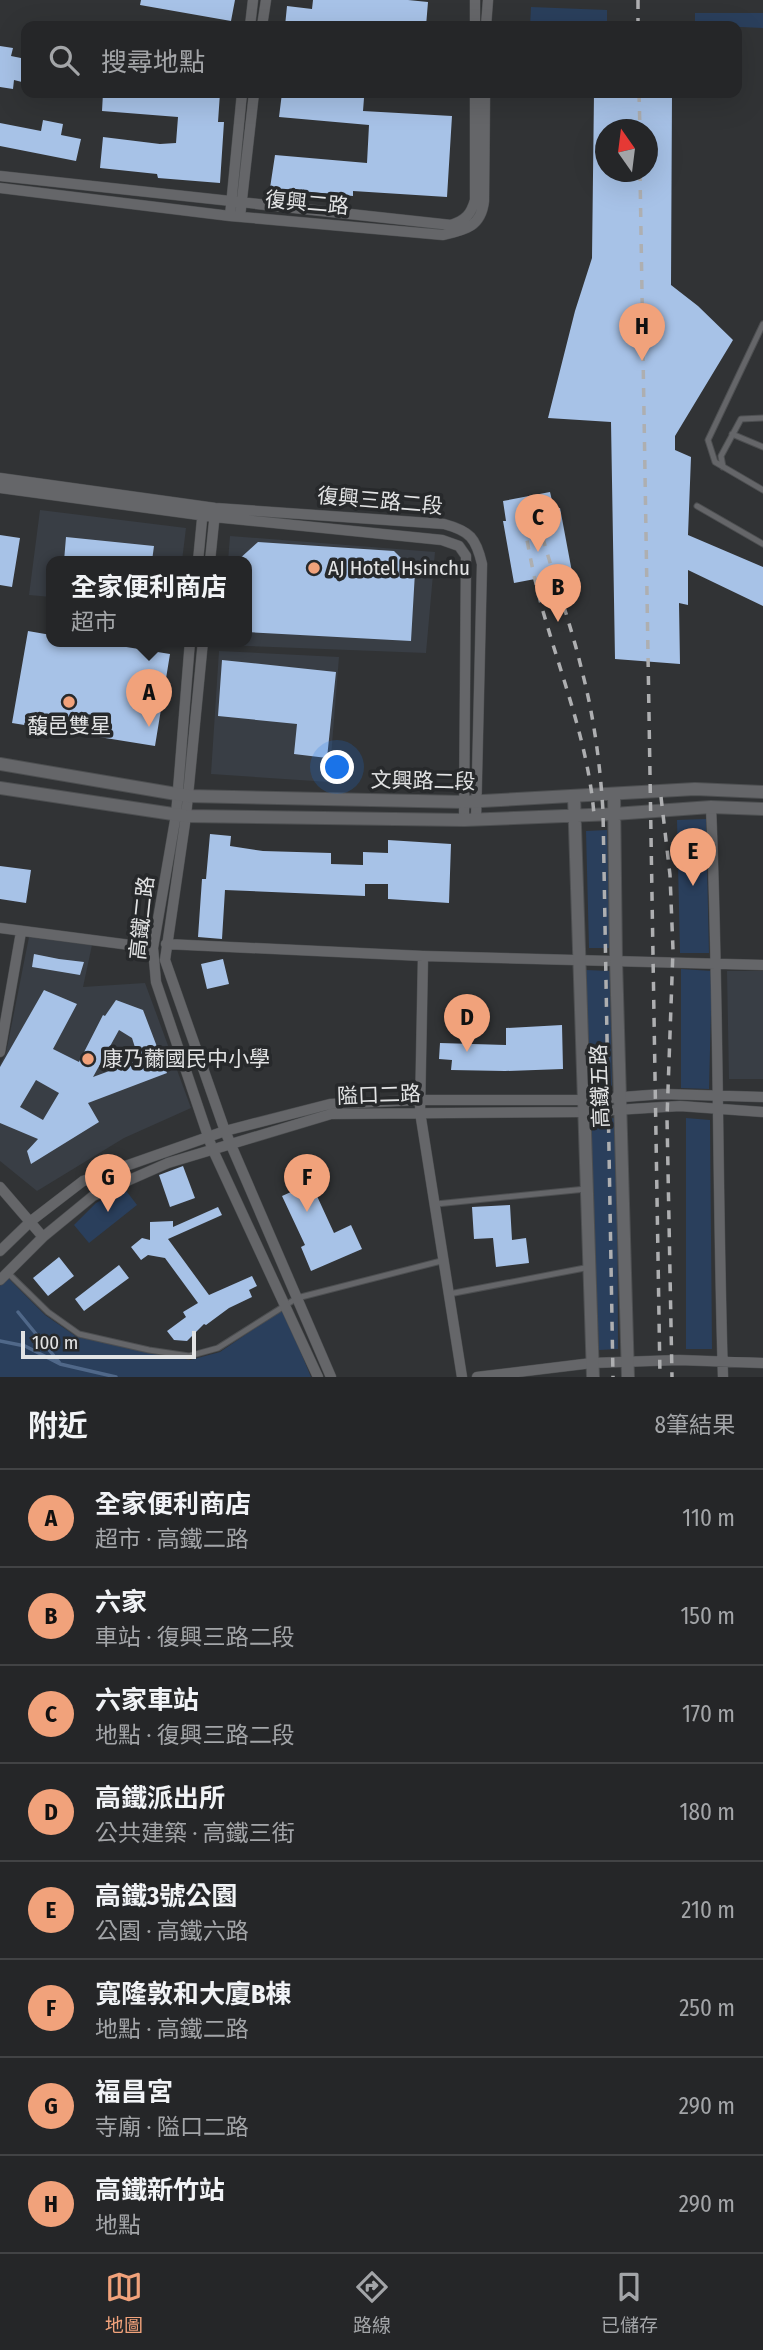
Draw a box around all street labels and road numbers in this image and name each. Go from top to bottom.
street label: 復興二路 [264,186,350,220]
street label: 復興三路二段 [316,483,444,519]
street label: 文興路二段 [370,767,476,795]
street label: 高鐵二路 [125,875,159,961]
street label: 高鐵五路 [586,1044,614,1128]
street label: 隘口二路 [337,1081,421,1109]

